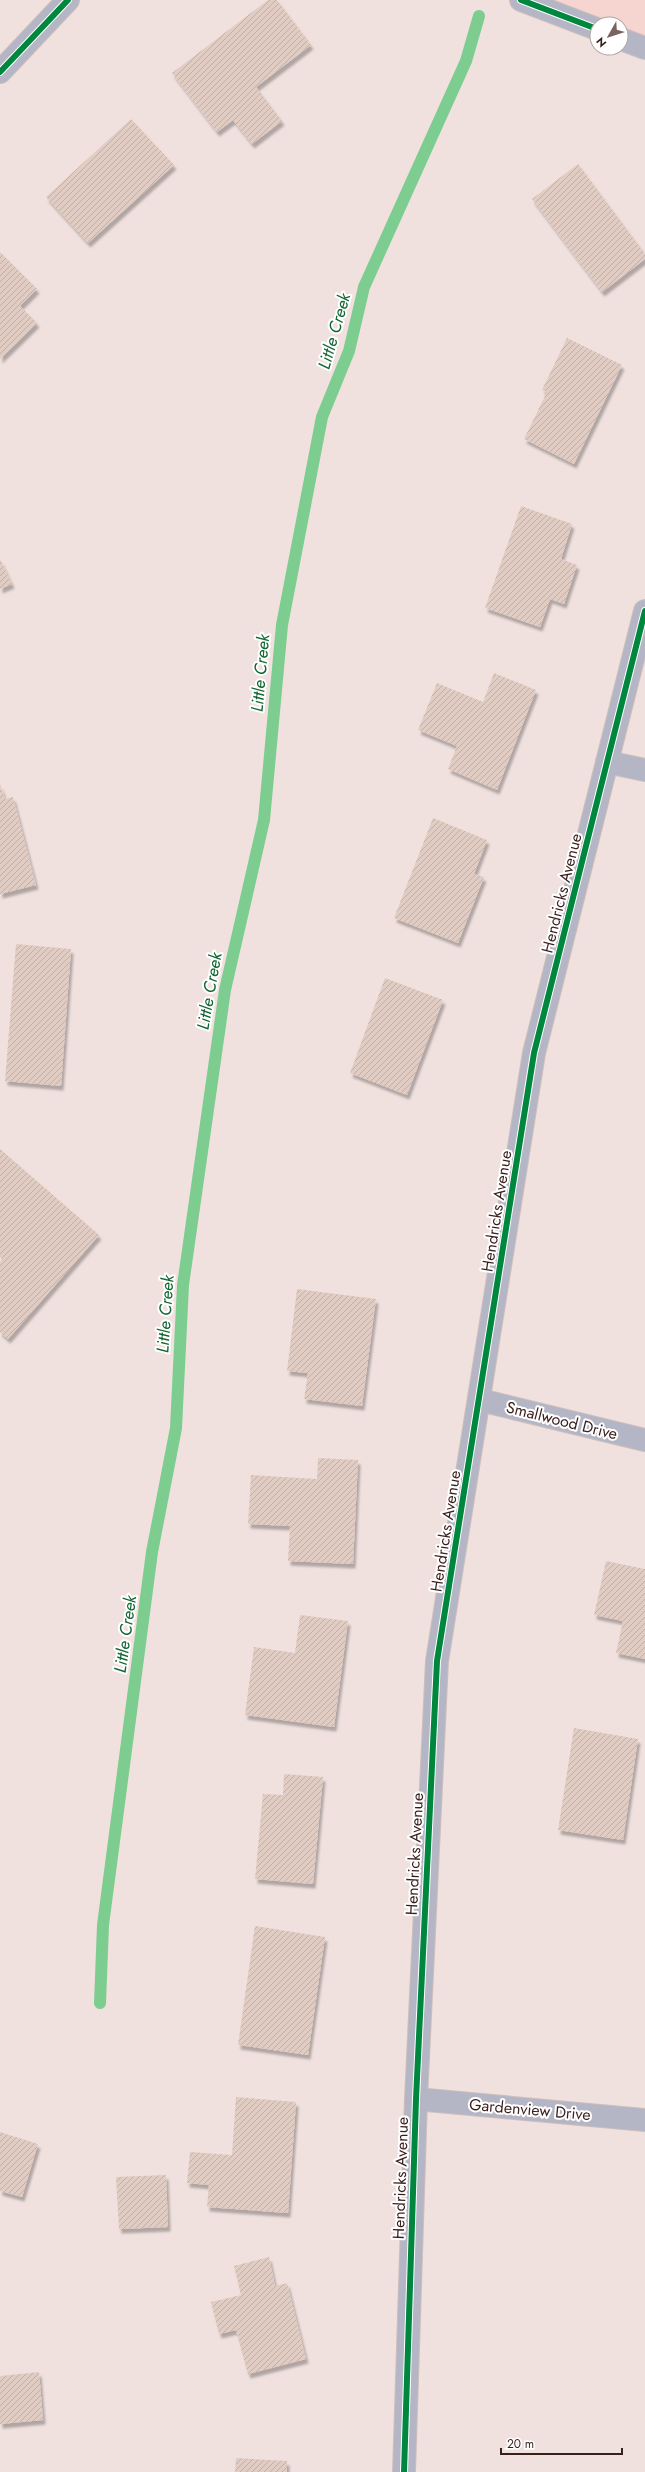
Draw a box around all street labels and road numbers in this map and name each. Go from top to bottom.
street label: Hendricks Avenue [535,831,587,955]
street label: Hendricks Avenue [476,1149,517,1273]
street label: Smallwood Drive [504,1396,620,1445]
street label: Hendricks Avenue [425,1469,466,1593]
street label: Hendricks Avenue [400,1792,429,1916]
street label: Gardenview Drive [468,2093,592,2126]
street label: Hendricks Avenue [387,2116,414,2240]

